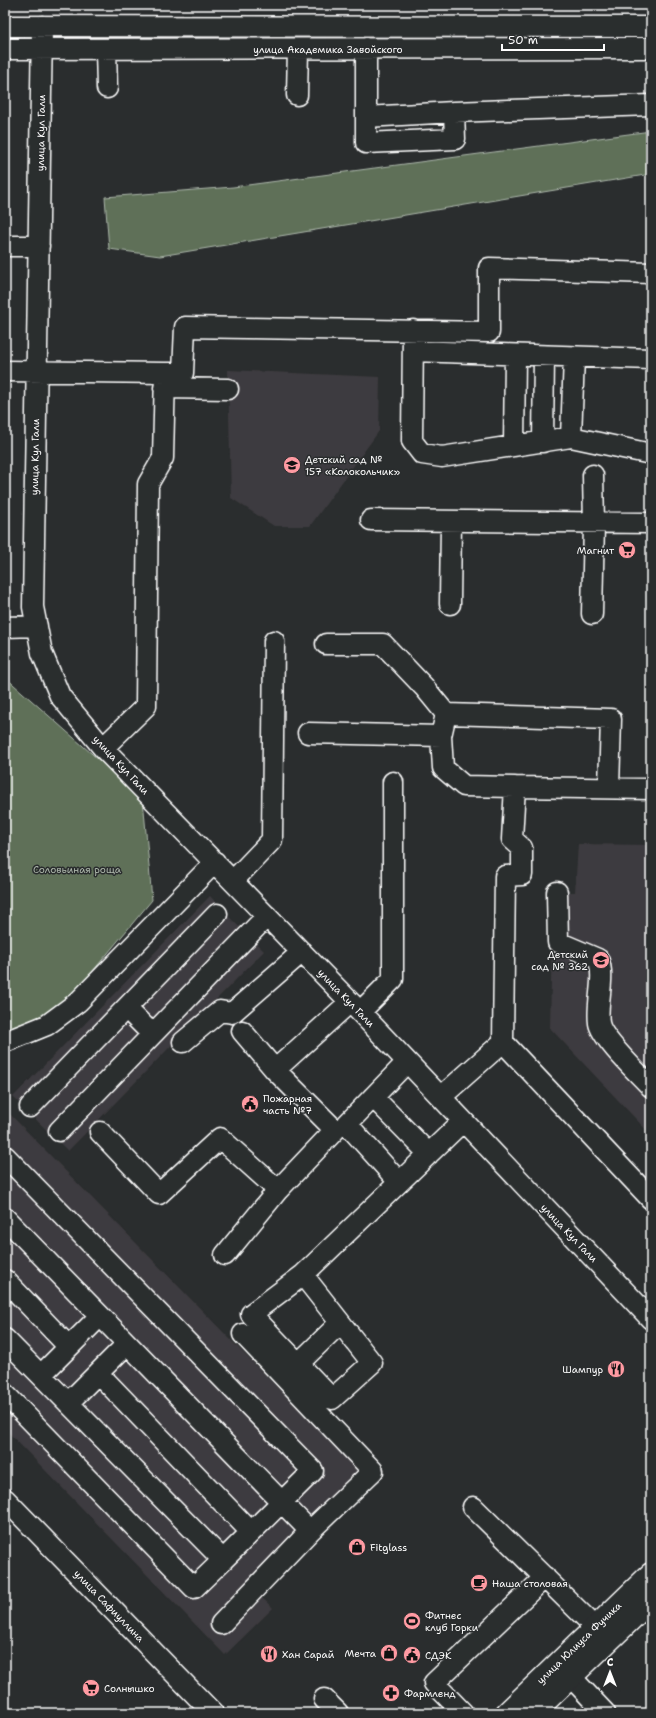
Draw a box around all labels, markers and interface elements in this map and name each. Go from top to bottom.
scale bar [502,26,604,52]
text: 50 m [508,32,538,48]
street label: улица Академика Завойского [253,43,403,56]
street label: улица Кул Гали [34,94,48,171]
street label: улица Кул Гали [28,418,42,495]
place label: Детский сад № 157 «Колокольчик» [305,453,400,478]
school or university icon: Детский сад № 157 «Колокольчик» [282,455,302,475]
supermarket icon: Магнит [617,540,637,560]
place label: Магнит [577,544,615,557]
street label: улица Кул Гали [90,733,152,798]
park label: Соловьиная роща [33,863,122,876]
place label: Детский сад № 362 [531,948,588,973]
school or university icon: Детский сад № 362 [591,950,611,970]
street label: улица Кул Гали [315,966,378,1030]
place label: Пожарная часть №7 [263,1092,312,1117]
public building icon: Пожарная часть №7 [240,1094,260,1114]
street label: улица Кул Гали [538,1201,601,1265]
restaurant icon: Шампур [606,1359,626,1379]
place label: Шампур [562,1363,603,1376]
shop icon: Fitglass [347,1537,367,1557]
place label: Fitglass [370,1541,407,1554]
street label: улица Сафиуллина [71,1567,147,1645]
cafe icon: Наша столовая [469,1573,489,1593]
place label: Наша столовая [492,1577,568,1590]
street label: улица Юлиуса Фучика [534,1599,625,1687]
place label: Фитнес клуб Горки [425,1609,479,1634]
sports icon: Фитнес клуб Горки [402,1611,422,1631]
shop icon: Мечта [379,1643,399,1663]
restaurant icon: Хан Сарай [259,1644,279,1664]
public building icon: СДЭК [402,1645,422,1665]
place label: Мечта [345,1647,377,1660]
place label: Хан Сарай [282,1648,335,1661]
place label: СДЭК [425,1649,452,1662]
north arrow [590,1652,630,1692]
text: С [607,1655,614,1670]
supermarket icon: Солнышко [81,1678,101,1698]
place label: Солнышко [104,1682,155,1695]
pharmacy icon: Фармленд [381,1683,401,1703]
place label: Фармленд [404,1687,456,1700]

